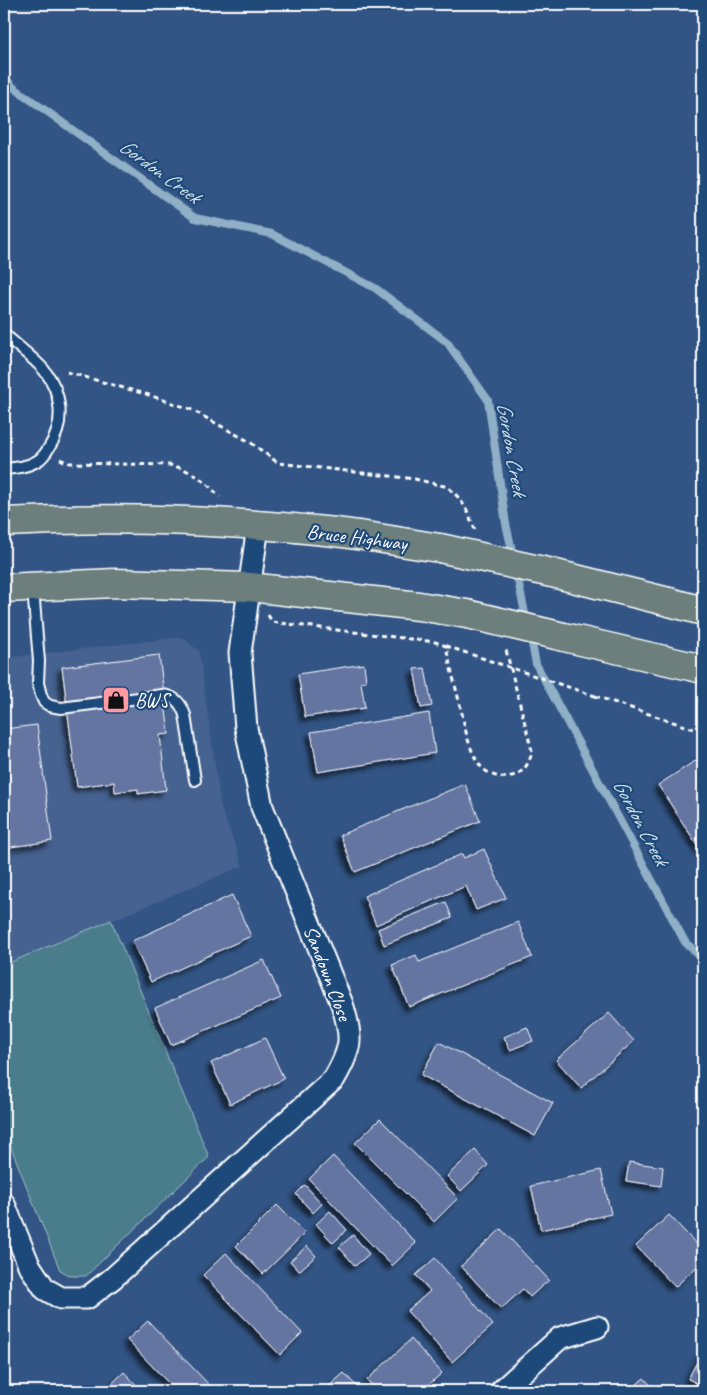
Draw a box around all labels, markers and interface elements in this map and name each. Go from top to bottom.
water label: Gordon Creek [114,133,208,211]
water label: Gordon Creek [491,400,534,501]
street label: Bruce Highway [305,519,411,556]
shop icon: BWS [101,685,131,715]
place label: BWS [135,688,172,713]
water label: Gordon Creek [607,774,676,873]
street label: Sandown Close [298,922,358,1026]

